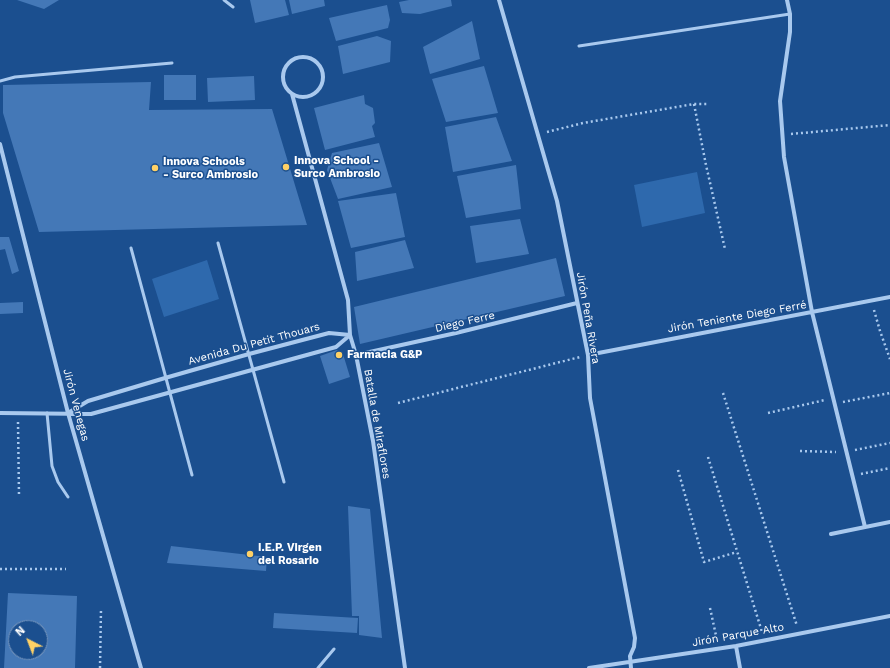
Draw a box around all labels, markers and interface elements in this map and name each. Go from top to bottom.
place label: Innova School - Surco Ambrosio [294,154,380,180]
place label: Innova Schools - Surco Ambrosio [163,155,258,181]
marker: Innova School - Surco Ambrosio [281,162,291,172]
marker: Innova Schools - Surco Ambrosio [150,163,160,173]
street label: Jirón Peña Rivera [573,271,603,365]
street label: Jirón Teniente Diego Ferré [667,298,807,336]
street label: Diego Ferre [434,309,496,335]
street label: Avenida Du Petit Thouars [187,320,321,368]
place label: Farmacia G&P [347,348,422,362]
marker: Farmacia G&P [334,350,344,360]
street label: Jirón Venegas [60,367,92,443]
street label: Batalla de Miraflores [361,368,393,480]
place label: I.E.P. Virgen del Rosario [258,541,322,567]
marker: I.E.P. Virgen del Rosario [245,549,255,559]
north arrow [8,620,48,660]
street label: Jirón Parque Alto [691,620,785,650]
text: N [13,624,28,639]

